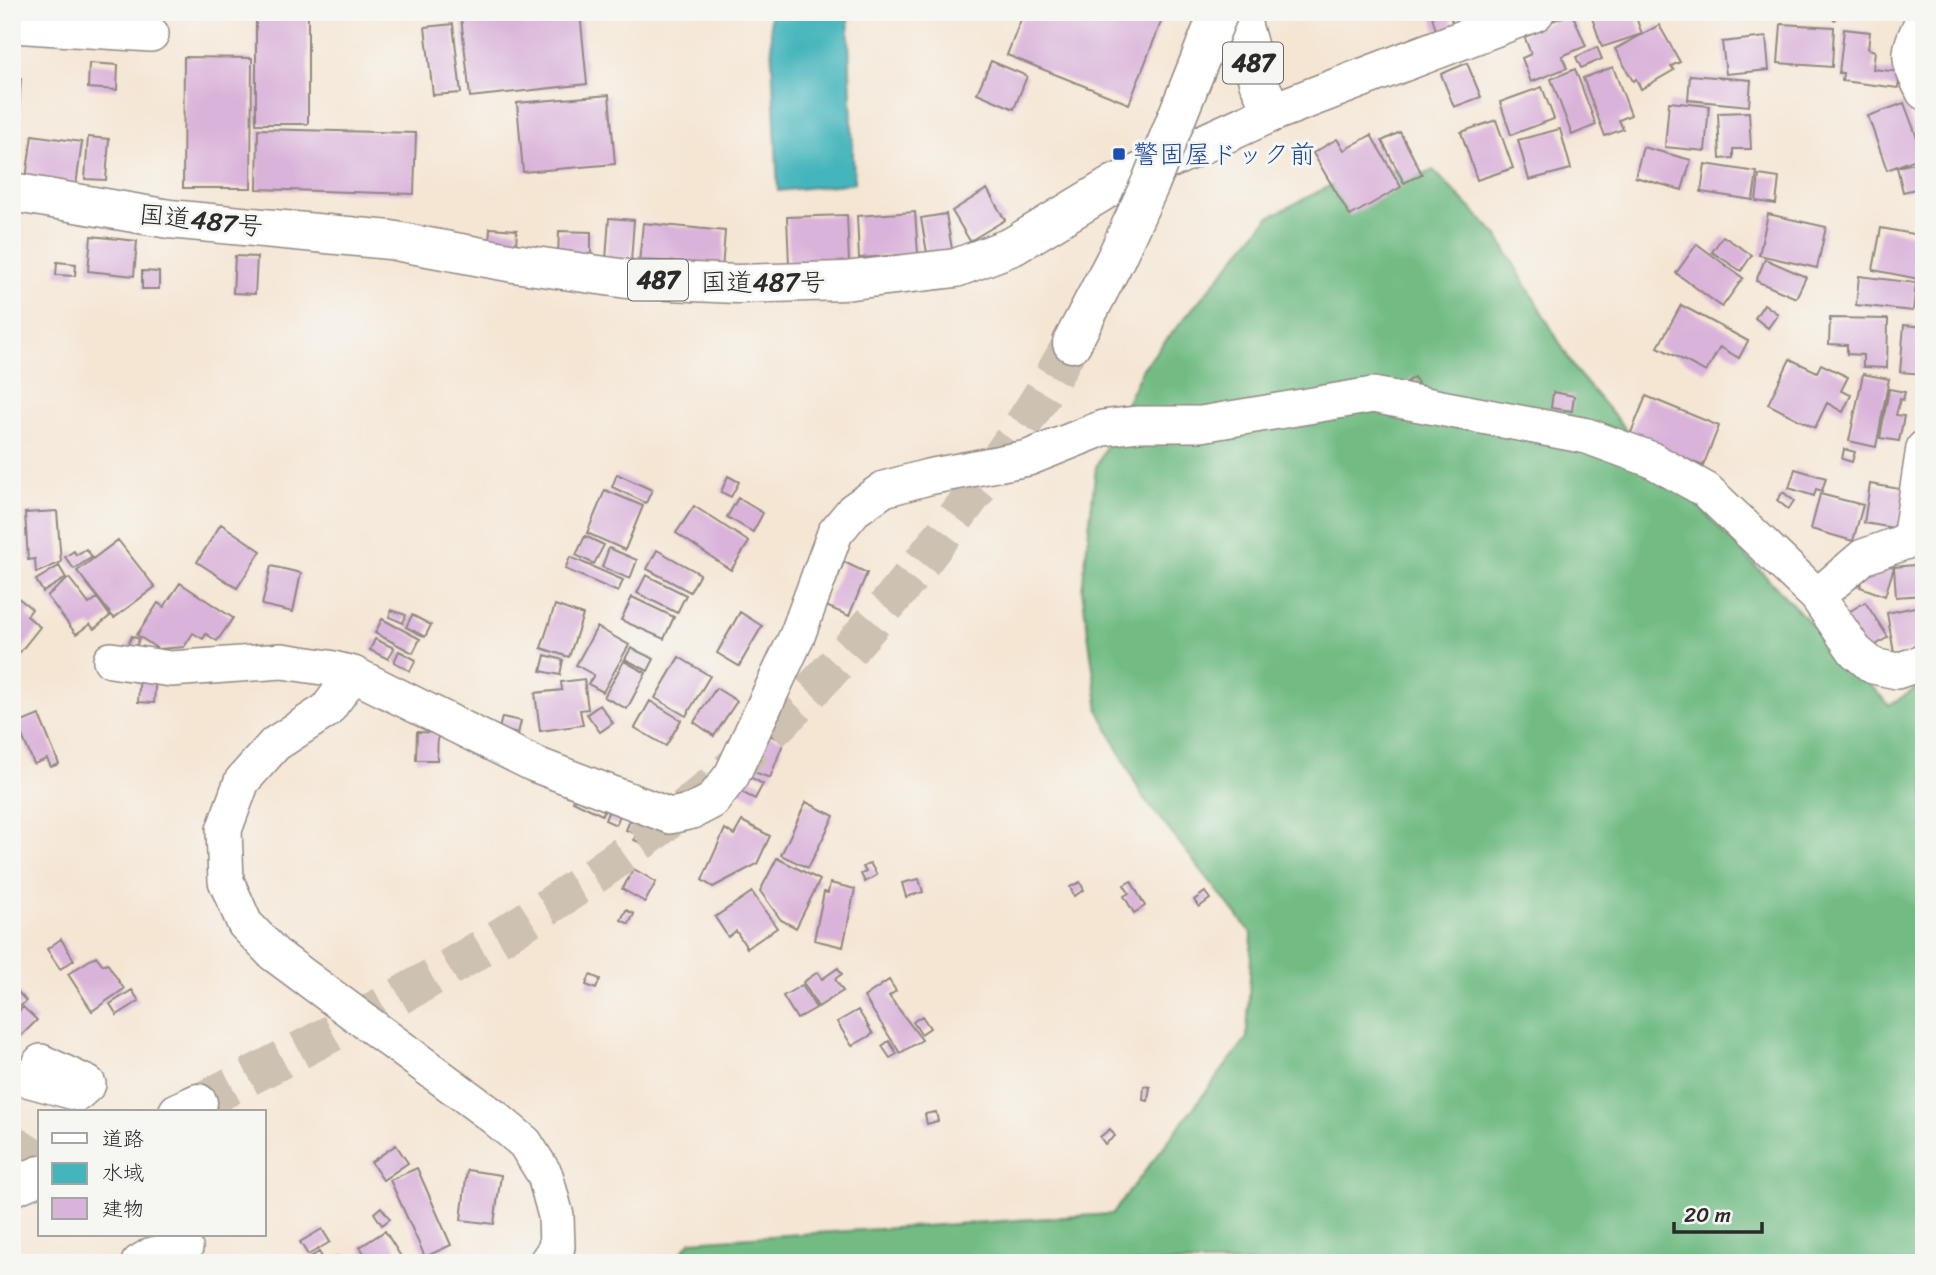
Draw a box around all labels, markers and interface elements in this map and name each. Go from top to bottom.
road number: 487 [1223,42,1283,84]
place label: 警固屋ドック前 [1133,131,1315,177]
marker: 警固屋ドック前 [1111,146,1127,162]
street label: 国道487号 [137,191,265,249]
street label: 国道487号 [701,259,825,305]
road number: 487 [628,260,688,300]
legend [38,1110,266,1236]
text: 道路 [102,1120,144,1158]
text: 水域 [102,1154,144,1192]
text: 建物 [102,1190,144,1228]
scale bar [1674,1191,1761,1235]
text: 20 m [1684,1196,1731,1234]

